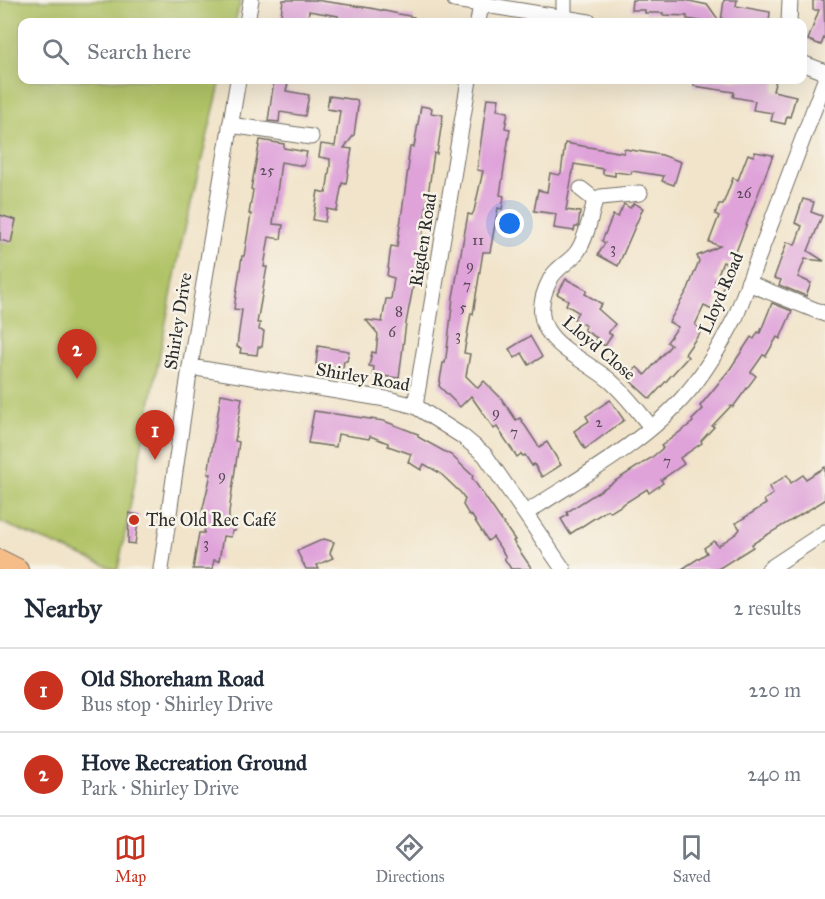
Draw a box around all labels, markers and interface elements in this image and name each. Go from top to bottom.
search box [18,18,807,84]
icon: search [39,35,72,68]
text: Search here [87,38,191,65]
house number: 25 [260,161,274,179]
house number: 26 [736,184,753,202]
street label: Rigden Road [405,192,442,289]
your location [495,209,524,238]
house number: 11 [472,231,484,249]
house number: 3 [610,239,616,257]
street label: Lloyd Road [694,249,748,337]
house number: 9 [466,256,474,274]
street label: Shirley Drive [159,271,197,371]
house number: 7 [463,276,471,294]
house number: 5 [460,298,467,316]
house number: 8 [395,302,403,320]
street label: Lloyd Close [558,311,640,385]
house number: 6 [388,323,397,341]
house number: 3 [455,326,461,344]
pin: 2 [58,330,97,379]
street label: Shirley Road [314,358,412,396]
house number: 9 [492,403,500,421]
pin: 1 [136,410,174,460]
house number: 2 [595,413,603,431]
house number: 7 [510,423,518,441]
house number: 7 [663,452,671,470]
house number: 9 [218,466,226,484]
place label: The Old Rec Café [146,509,276,531]
marker: The Old Rec Café [127,513,141,527]
house number: 3 [203,534,209,552]
text: Nearby [24,592,102,624]
text: 2 results [733,596,801,620]
text: Old Shoreham Road [81,665,264,692]
text: 1 [40,678,47,702]
text: 220 m [749,678,801,702]
text: Bus stop · Shirley Drive [81,692,273,716]
text: Hove Recreation Ground [81,749,307,776]
text: 2 [39,762,48,786]
text: 240 m [747,762,801,786]
text: Park · Shirley Drive [81,776,239,800]
tab: Map [114,831,147,886]
tab: Directions [375,831,444,886]
tab: Saved [673,831,711,886]

